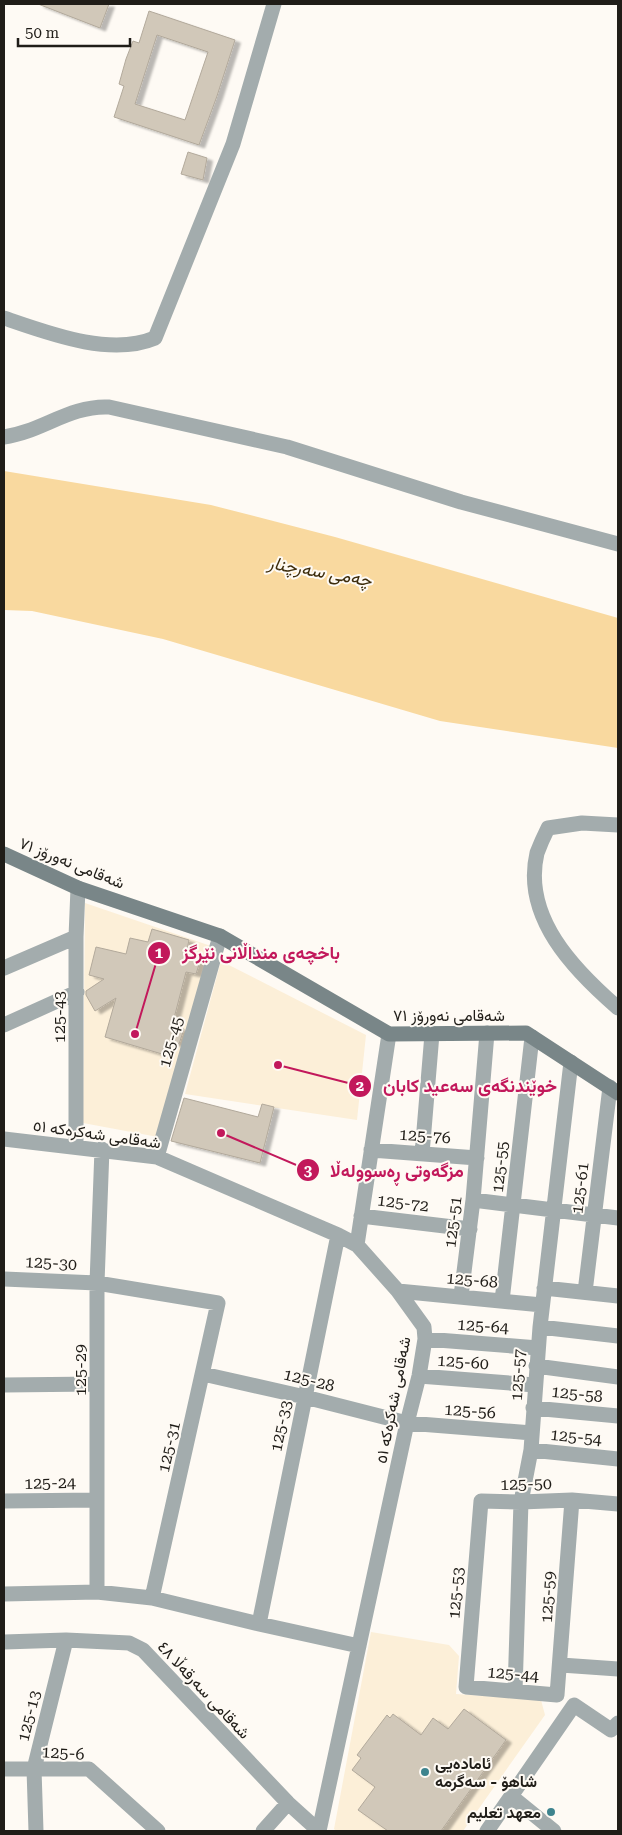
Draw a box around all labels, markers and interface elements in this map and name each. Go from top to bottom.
scale bar [18,15,130,47]
text: 50 m [25,24,60,42]
water label: چەمی سەرچنار [265,551,374,593]
street label: شەقامی نەورۆز ٧١ [16,833,127,894]
callout: باخچەی منداڵانی نێرگز [147,936,350,969]
text: باخچەی منداڵانی نێرگز [181,942,340,965]
text: 1 [155,944,164,962]
street label: 125-43 [50,991,69,1043]
street label: شەقامی نەورۆز ٧١ [393,1006,505,1026]
street label: 125-45 [155,1014,187,1070]
callout: خوێندنگەی سەعید کابان [348,1069,567,1102]
text: خوێندنگەی سەعید کابان [383,1075,557,1097]
text: 2 [356,1077,364,1095]
street label: شەقامی شەکرەکە ٥١ [32,1116,162,1153]
street label: 125-76 [398,1125,452,1147]
street label: 125-55 [488,1140,512,1194]
callout: مزگەوتی ڕەسوولەڵا [295,1154,474,1187]
text: مزگەوتی ڕەسوولەڵا [330,1160,464,1186]
street label: 125-61 [567,1161,593,1215]
text: 3 [304,1162,313,1180]
street label: 125-72 [376,1190,430,1216]
street label: 125-51 [440,1195,466,1249]
street label: 125-30 [25,1252,77,1274]
street label: 125-68 [445,1268,499,1292]
street label: 125-64 [456,1315,510,1337]
street label: شەقامی شەکرەکە ٥١ [371,1335,416,1465]
street label: 125-29 [71,1344,90,1396]
street label: 125-57 [507,1348,529,1402]
street label: 125-60 [436,1351,490,1373]
street label: 125-28 [282,1365,336,1395]
street label: 125-58 [550,1382,604,1406]
street label: 125-33 [266,1399,296,1453]
street label: 125-56 [443,1400,497,1422]
street label: 125-31 [154,1420,184,1474]
street label: 125-54 [549,1425,603,1449]
street label: 125-24 [24,1473,76,1493]
street label: 125-50 [500,1474,552,1494]
street label: 125-53 [444,1566,468,1620]
street label: 125-59 [537,1570,559,1624]
street label: شەقامی سەرقەڵا ٤٨ [153,1637,254,1743]
street label: 125-44 [486,1662,540,1686]
street label: 125-13 [14,1689,44,1743]
street label: 125-6 [41,1742,85,1764]
place label: ئامادەیی شاهۆ - سەگرمە [435,1754,537,1792]
marker: ئامادەیی شاهۆ - سەگرمە [419,1766,431,1778]
place label: معهد تعليم [467,1803,541,1823]
marker: معهد تعليم [545,1806,557,1818]

